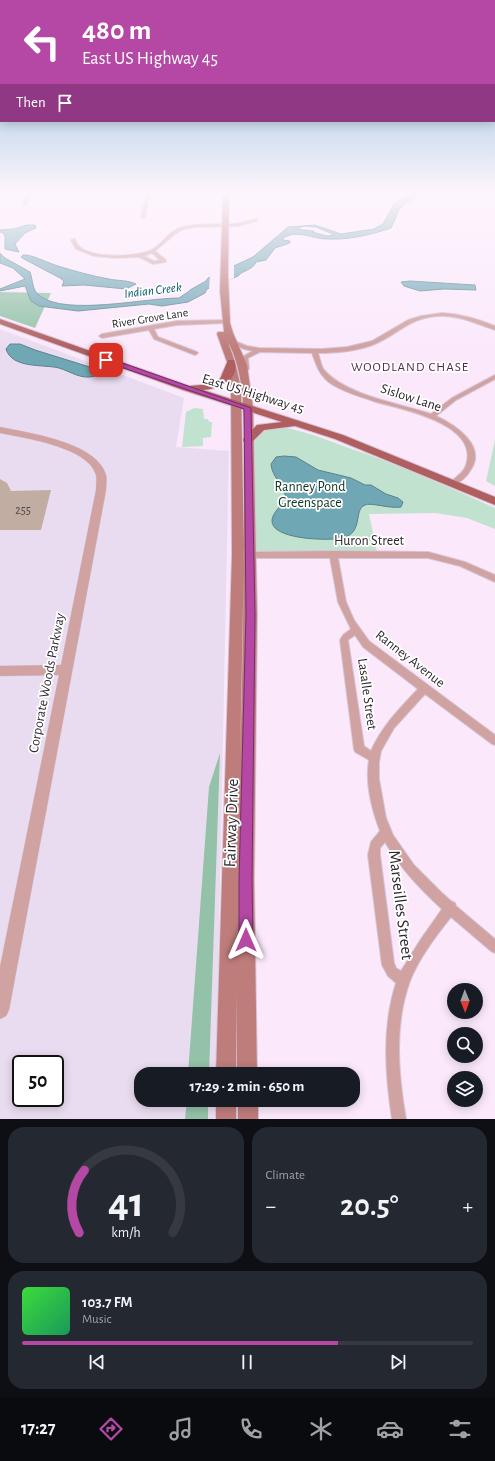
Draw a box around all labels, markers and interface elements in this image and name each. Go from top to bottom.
icon: left [16,16,68,68]
text: 480 m [82,17,151,45]
text: East US Highway 45 [82,50,218,68]
icon: arrive [54,92,76,114]
text: Then [16,95,46,110]
water label: Indian Creek [124,281,182,301]
street label: River Grove Lane [111,306,189,330]
pin [89,343,123,377]
icon: arrive [95,349,117,371]
district label: WOODLAND CHASE [351,361,469,374]
street label: East US Highway 45 [200,372,306,416]
street label: Sislow Lane [379,382,443,414]
park label: Ranney Pond Greenspace [275,480,345,510]
house number: 255 [15,504,31,516]
street label: Huron Street [334,534,405,548]
street label: Corporate Woods Parkway [27,612,67,754]
street label: Ranney Avenue [373,628,447,690]
street label: Lasalle Street [355,657,379,731]
street label: Fairway Drive [221,778,242,868]
street label: Marseilles Street [386,849,416,961]
position arrow [225,919,267,961]
north arrow [447,983,483,1019]
map controls [447,983,483,1107]
button: search [447,1027,483,1063]
speed limit sign: 50 [12,1055,64,1107]
button: layers [447,1071,483,1107]
text: 17:29 · 2 min · 650 m [190,1079,304,1094]
text: Climate [266,1169,305,1182]
text: 41 [108,1183,144,1224]
text: 20.5° [340,1191,398,1221]
text: − [266,1195,276,1217]
text: + [462,1195,473,1217]
text: km/h [111,1226,140,1240]
text: 103.7 FM [82,1295,133,1310]
text: Music [82,1313,112,1326]
icon: previous [86,1351,108,1373]
icon: pause [236,1351,258,1373]
icon: next [387,1351,409,1373]
icon: directions [97,1415,125,1443]
icon: music [167,1415,195,1443]
icon: phone [237,1415,265,1443]
icon: climate [307,1415,335,1443]
icon: car [376,1415,404,1443]
icon: filters [446,1415,474,1443]
text: 17:27 [21,1420,56,1438]

